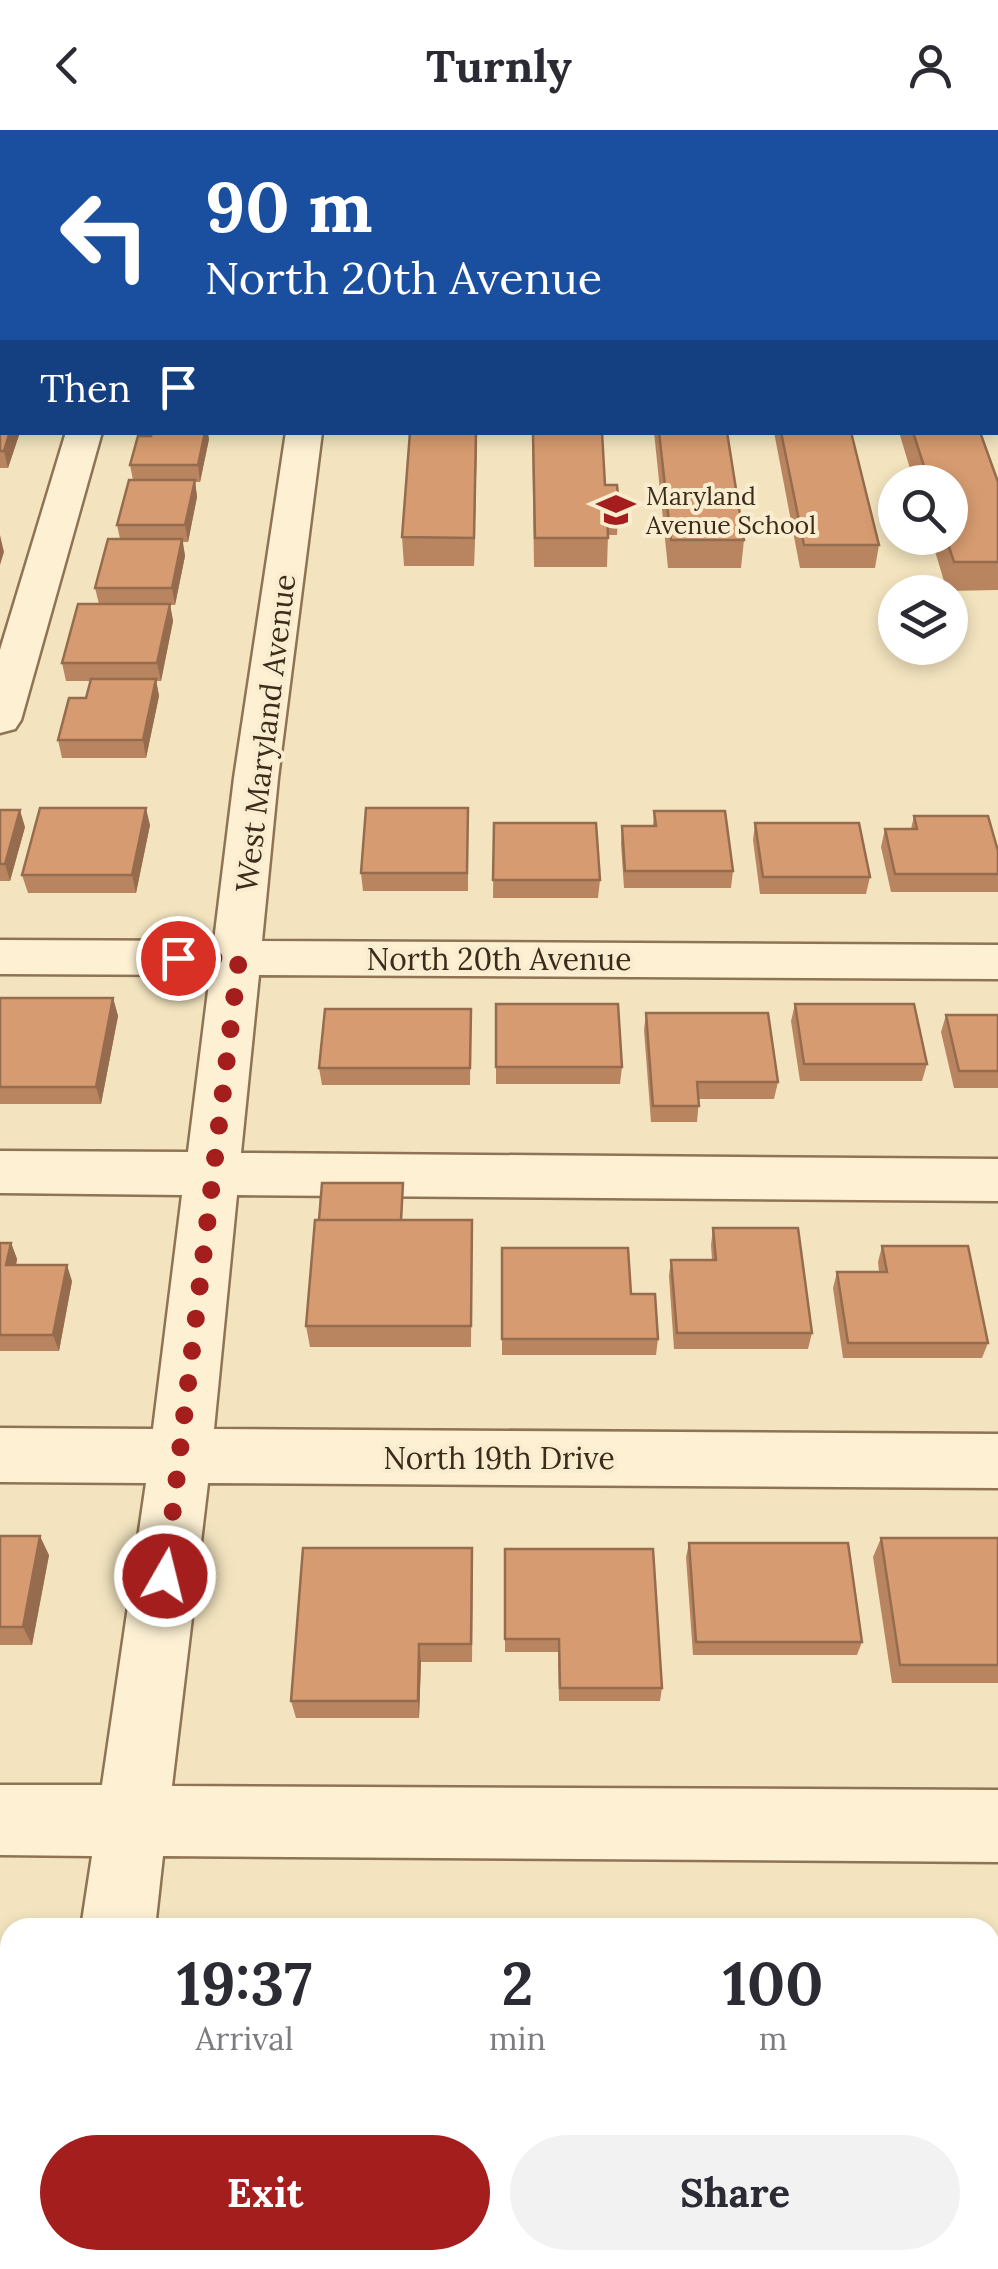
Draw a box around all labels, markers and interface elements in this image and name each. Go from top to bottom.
text: Turnly [426,37,572,94]
icon: back [40,38,95,93]
icon: person [903,38,958,93]
text: 90 m [205,162,373,251]
icon: left [40,170,170,300]
text: North 20th Avenue [205,249,602,306]
icon: arrive [151,360,206,415]
text: Then [40,364,131,412]
map controls [878,465,968,665]
button: search [878,465,968,555]
place label: Maryland Avenue School [645,480,816,541]
school or university icon: Maryland Avenue School [595,489,637,531]
street label: West Maryland Avenue [227,572,304,894]
button: layers [878,575,968,665]
pin [136,916,221,1001]
icon: arrive [151,931,206,986]
street label: North 20th Avenue [367,940,631,978]
street label: North 19th Drive [383,1439,615,1477]
position arrow [113,1524,217,1628]
text: 19:37 [177,1945,312,2021]
text: 2 [501,1945,533,2021]
text: 100 [723,1945,823,2021]
text: Arrival [196,2018,293,2059]
text: min [489,2018,546,2059]
text: m [759,2018,787,2059]
button: Exit [40,2135,490,2250]
button: Share [510,2135,960,2250]

